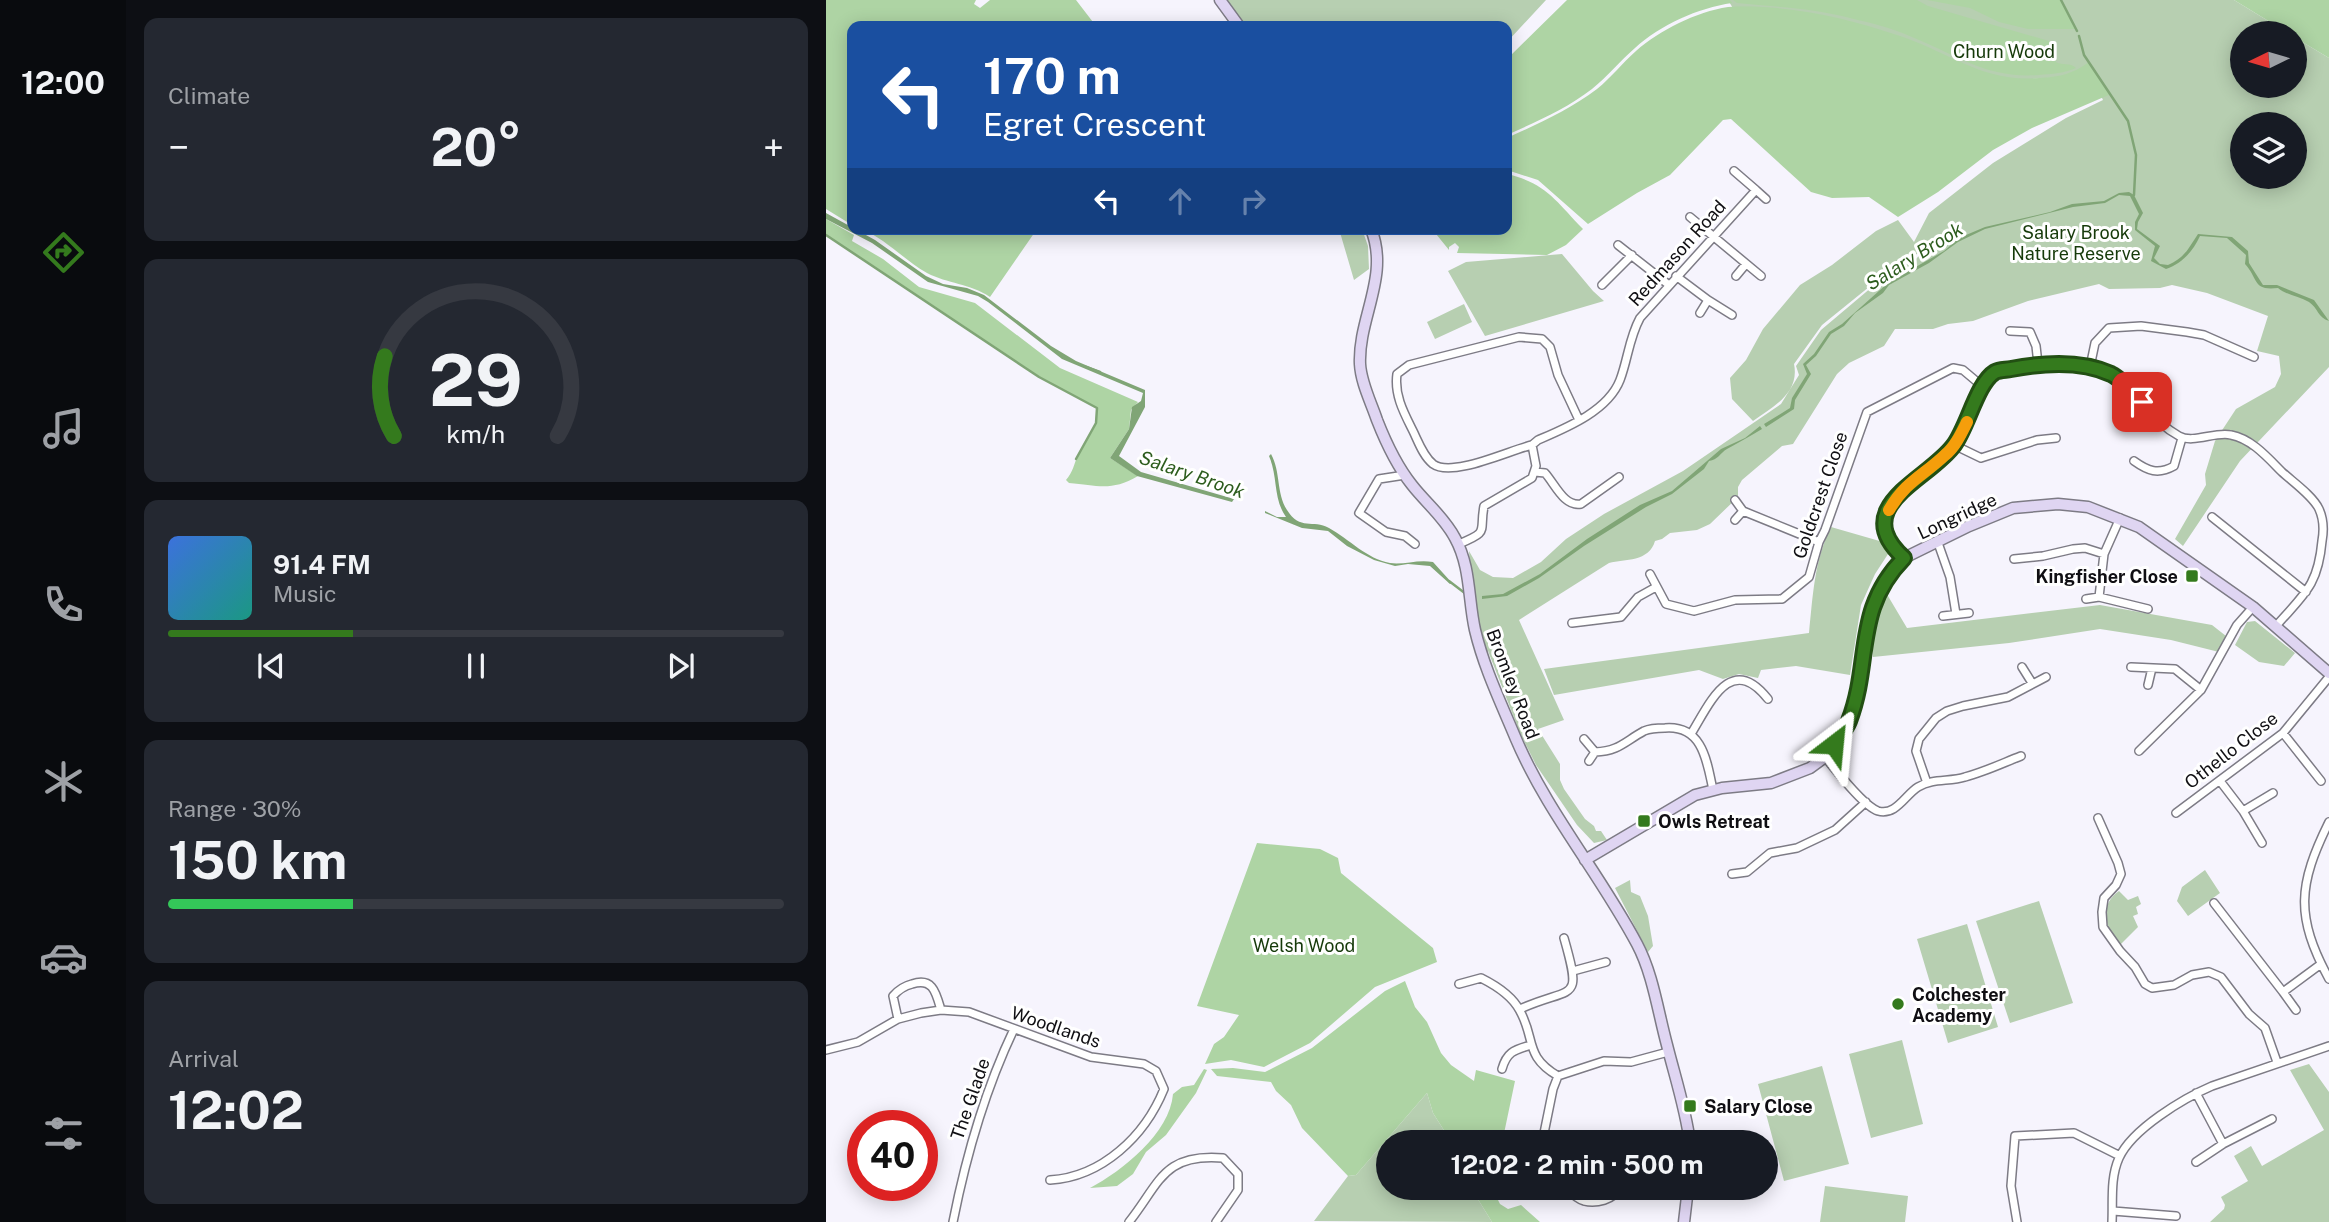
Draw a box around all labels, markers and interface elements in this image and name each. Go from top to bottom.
north arrow [2230,21,2306,98]
map controls [2230,21,2307,189]
park label: Churn Wood [1953,41,2055,62]
text: 170 m [983,47,1121,105]
icon: left [868,49,959,140]
text: 12:00 [21,64,105,101]
text: Climate [168,82,250,109]
text: Egret Crescent [983,106,1206,143]
button: layers [2230,112,2307,189]
text: 20° [430,117,522,178]
text: − [168,125,189,170]
text: + [763,125,784,170]
icon: left [1088,182,1126,220]
icon: ahead [1161,182,1199,220]
icon: right [1234,182,1272,220]
street label: Redmason Road [1624,196,1730,310]
water label: Salary Brook [1862,217,1967,294]
park label: Salary Brook Nature Reserve [2011,222,2141,264]
icon: directions [39,228,88,277]
text: 29 [429,338,523,423]
pin [2112,372,2172,432]
icon: arrive [2123,383,2161,421]
icon: music [39,404,88,453]
text: km/h [447,419,505,449]
street label: Goldcrest Close [1788,429,1852,561]
water label: Salary Brook [1136,446,1248,503]
street label: Longridge [1914,488,2000,544]
text: 91.4 FM [273,549,371,580]
place label: Kingfisher Close [2035,566,2178,587]
marker: Kingfisher Close [2184,568,2200,584]
icon: phone [39,580,88,629]
text: Music [273,580,337,607]
street label: Bromley Road [1482,626,1544,742]
icon: previous [252,647,290,685]
icon: pause [457,647,495,685]
icon: next [662,647,700,685]
position arrow [1797,707,1871,781]
street label: Othello Close [2180,707,2282,793]
icon: climate [39,757,88,806]
text: Range · 30% [168,795,302,822]
place label: Owls Retreat [1658,811,1770,832]
marker: Owls Retreat [1636,813,1652,829]
text: 150 km [168,830,347,891]
icon: car [39,933,88,982]
park label: Welsh Wood [1253,935,1355,956]
place label: Colchester Academy [1912,984,2007,1026]
marker: Colchester Academy [1890,996,1906,1012]
street label: Woodlands [1009,1002,1103,1052]
text: Arrival [168,1045,239,1072]
street label: The Glade [946,1055,994,1143]
text: 12:02 [168,1080,304,1141]
place label: Salary Close [1704,1096,1813,1117]
marker: Salary Close [1682,1098,1698,1114]
icon: filters [39,1109,88,1158]
speed limit sign: 40 [847,1110,938,1201]
text: 12:02 · 2 min · 500 m [1451,1149,1703,1180]

